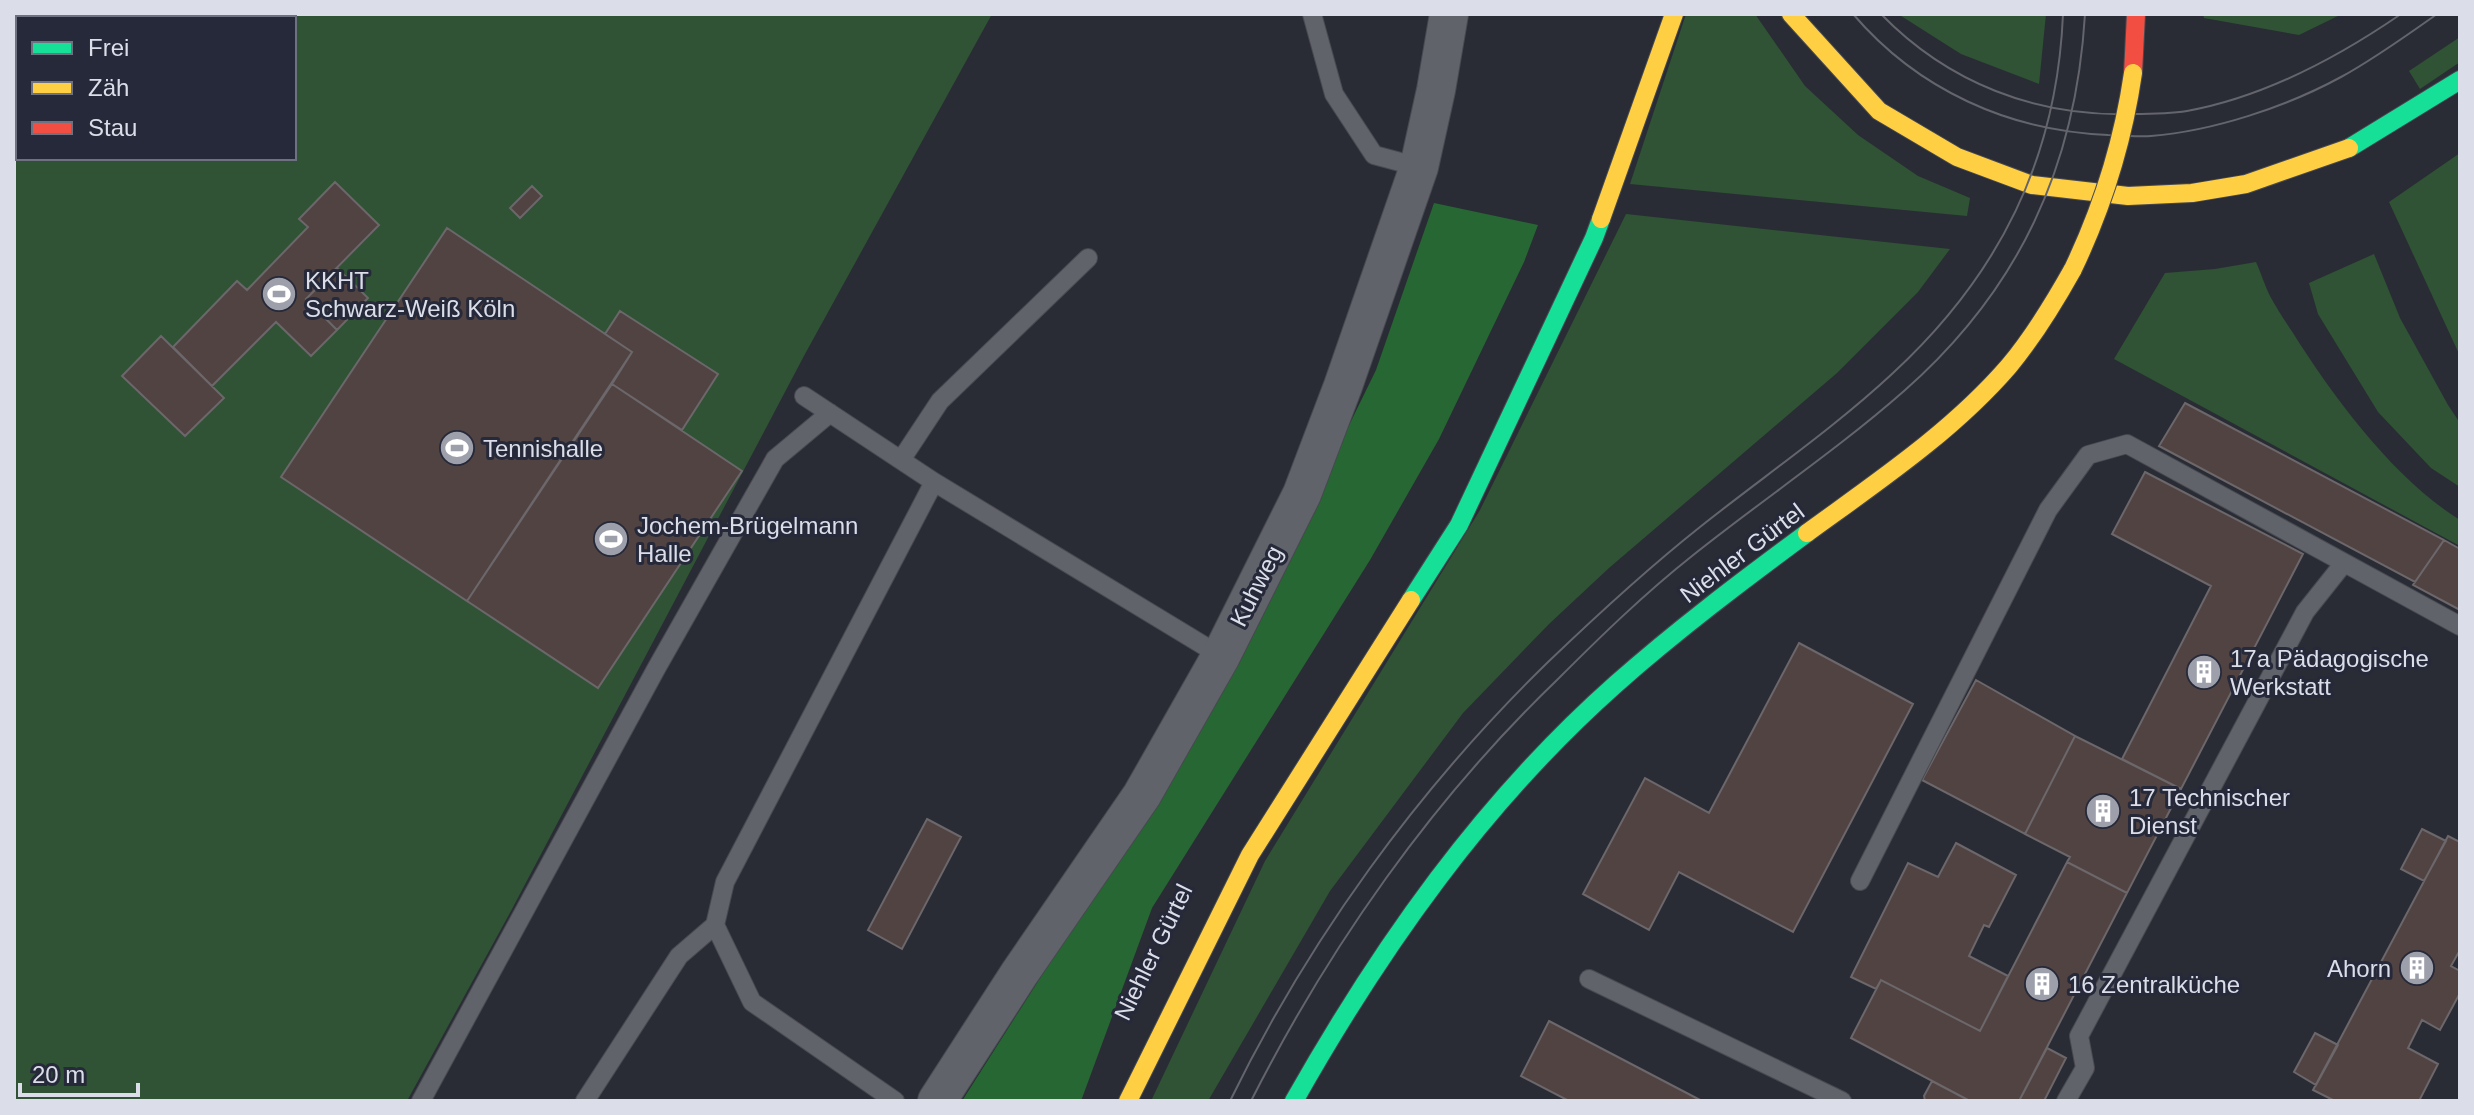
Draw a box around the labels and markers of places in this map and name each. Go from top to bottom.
place label: KKHT Schwarz-Weiß Köln [305,267,515,322]
sports icon: KKHT Schwarz-Weiß Köln [260,275,298,313]
sports icon: Tennishalle [438,429,476,467]
place label: Tennishalle [483,435,603,462]
place label: Jochem-Brügelmann Halle [637,512,858,567]
sports icon: Jochem-Brügelmann Halle [592,520,630,558]
place label: 17a Pädagogische Werkstatt [2230,645,2429,700]
building icon: 17a Pädagogische Werkstatt [2185,653,2223,691]
place label: 17 Technischer Dienst [2129,784,2290,839]
building icon: 17 Technischer Dienst [2084,792,2122,830]
building icon: Ahorn [2398,949,2436,987]
place label: Ahorn [2327,955,2391,982]
building icon: 16 Zentralküche [2023,965,2061,1003]
place label: 16 Zentralküche [2068,971,2240,998]

